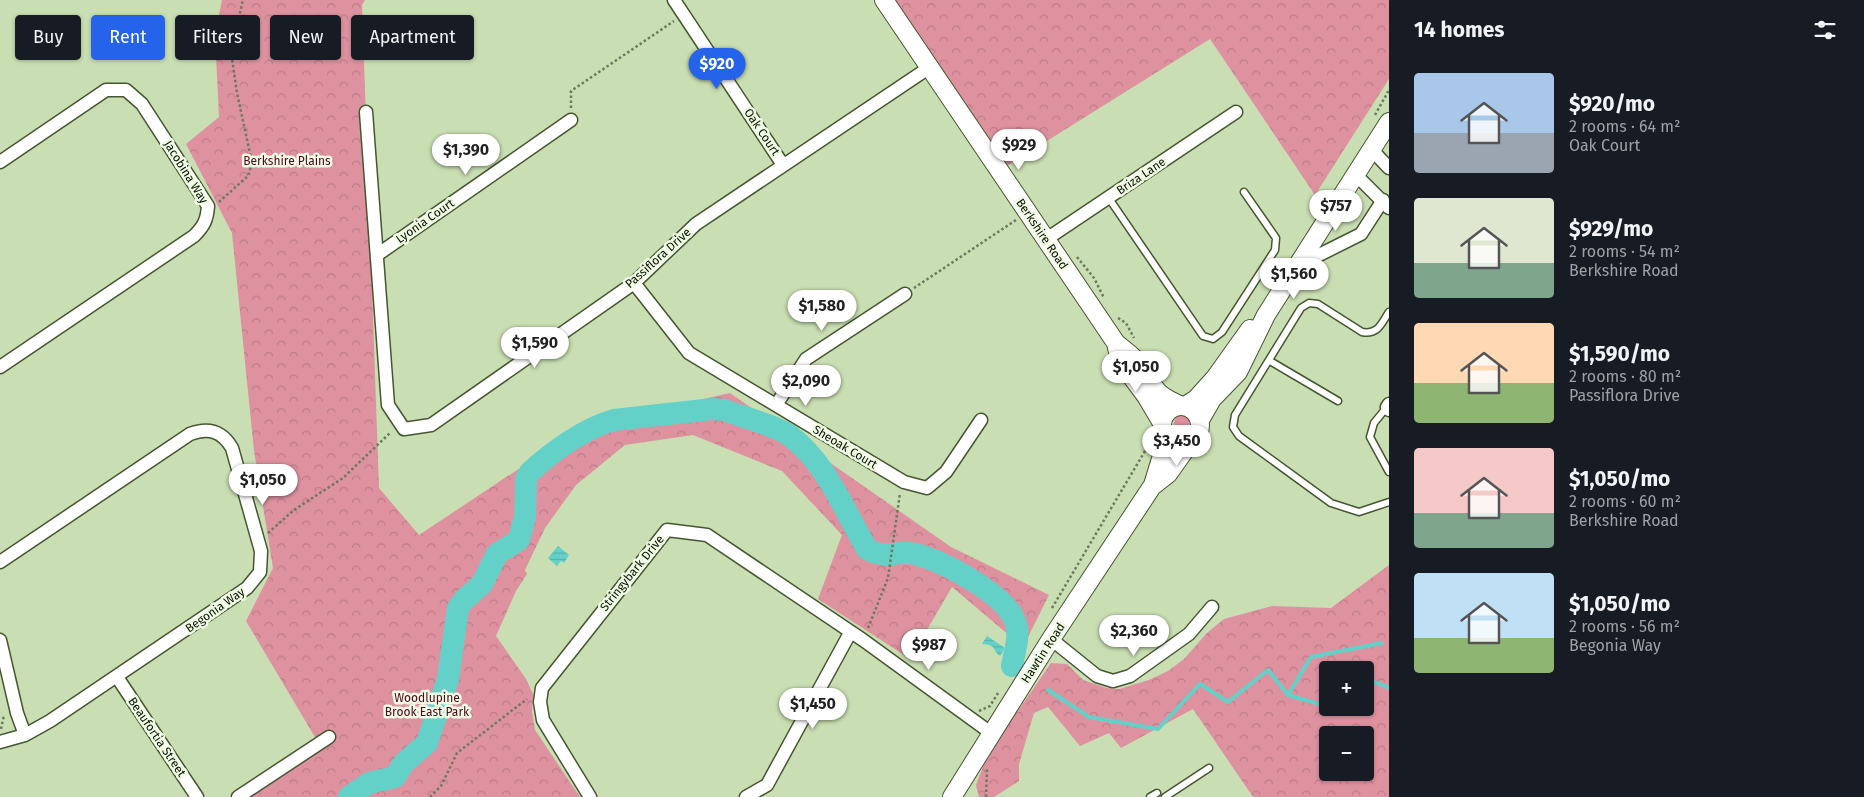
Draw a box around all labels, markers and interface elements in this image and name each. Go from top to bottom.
chip: Buy [15,15,81,60]
chip: Rent [91,15,165,60]
chip: Filters [175,15,260,60]
chip: New [270,15,341,60]
chip: Apartment [351,15,474,60]
icon: filters [1811,16,1839,44]
text: 14 homes [1414,17,1504,43]
pin: $920 [687,48,747,90]
text: $920 [700,54,734,73]
text: $920/mo [1569,91,1655,117]
icon: home [1454,93,1514,153]
street label: Oak Court [741,106,783,159]
text: 2 rooms · 64 m² [1569,117,1680,136]
pin: $929 [989,128,1049,171]
pin: $1,390 [425,134,507,176]
text: $929 [1002,135,1036,154]
text: Oak Court [1569,136,1640,155]
street label: Jacobina Way [161,138,211,206]
text: $1,390 [443,140,489,159]
park label: Berkshire Plains [243,154,331,168]
street label: Briza Lane [1114,155,1168,197]
pin: $757 [1306,190,1366,232]
street label: Lyonia Court [393,196,457,246]
street label: Berkshire Road [1013,196,1071,272]
text: $757 [1320,196,1352,215]
text: $929/mo [1569,216,1653,242]
icon: home [1454,218,1514,278]
street label: Passiflora Drive [622,225,694,291]
text: 2 rooms · 54 m² [1569,242,1680,261]
pin: $1,560 [1253,258,1335,300]
text: Berkshire Road [1569,261,1679,280]
text: $1,560 [1271,264,1317,283]
pin: $1,580 [781,290,863,332]
text: $1,580 [799,296,845,315]
pin: $1,590 [494,326,576,369]
text: $1,590 [512,333,558,352]
text: $1,590/mo [1569,341,1670,367]
icon: home [1454,343,1514,403]
pin: $1,050 [1095,350,1177,393]
text: $1,050 [1113,357,1159,376]
pin: $2,090 [765,364,847,407]
text: 2 rooms · 80 m² [1569,367,1681,386]
text: $2,090 [782,371,830,390]
text: Passiflora Drive [1569,386,1680,405]
street label: Sheoak Court [810,422,880,472]
pin: $3,450 [1136,424,1218,467]
text: $3,450 [1153,431,1201,450]
pin: $1,050 [222,464,304,506]
text: $1,050/mo [1569,466,1670,492]
icon: home [1454,468,1514,528]
text: $1,050 [240,470,286,489]
text: 2 rooms · 60 m² [1569,492,1681,511]
text: Berkshire Road [1569,511,1679,530]
street label: Stringybark Drive [597,532,667,614]
street label: Begonia Way [183,584,247,635]
text: $1,050/mo [1569,591,1670,617]
icon: home [1454,593,1514,653]
pin: $2,360 [1093,614,1175,657]
text: 2 rooms · 56 m² [1569,617,1680,636]
street label: Hawtin Road [1018,620,1068,686]
text: $2,360 [1110,621,1158,640]
pin: $987 [899,628,959,671]
text: $987 [912,635,946,654]
text: Begonia Way [1569,636,1661,655]
map controls [1319,661,1374,781]
button: + [1319,661,1374,716]
pin: $1,450 [772,688,854,730]
park label: Woodlupine Brook East Park [385,691,470,719]
text: $1,450 [790,694,836,713]
street label: Beaufortia Street [125,695,189,780]
button: − [1319,726,1374,781]

